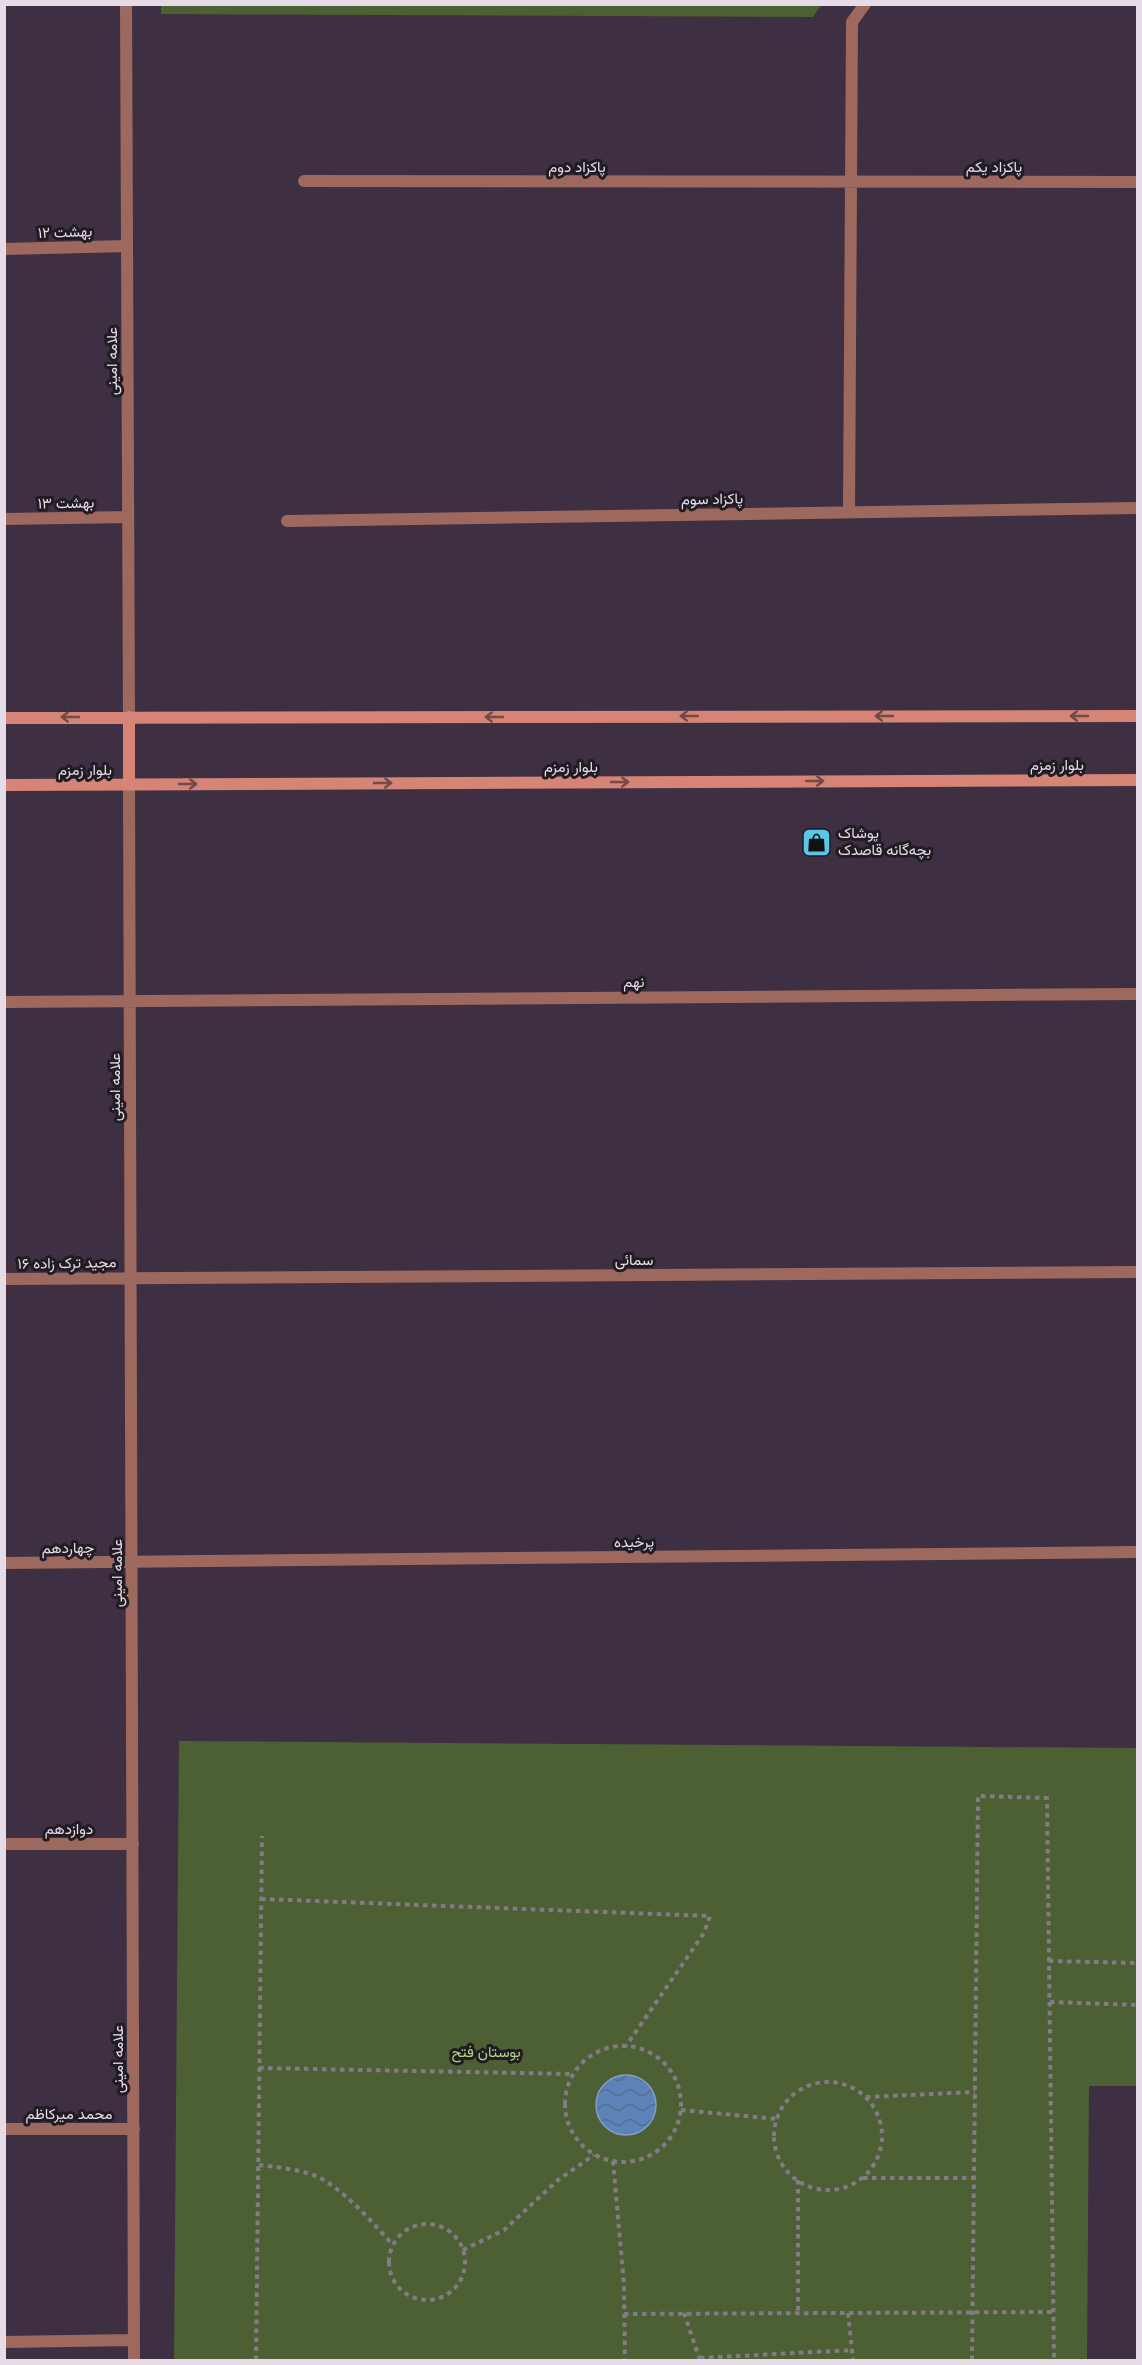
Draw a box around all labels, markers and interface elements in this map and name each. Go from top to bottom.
street label: پاکزاد دوم [548,157,606,177]
street label: پاکزاد یکم [966,157,1022,177]
street label: بهشت ۱۲ [37,221,93,242]
street label: علامه امینی [102,327,122,395]
street label: پاکزاد سوم [681,488,743,510]
street label: بهشت ۱۳ [38,493,94,512]
one-way arrow [680,710,700,722]
one-way arrow [875,710,895,722]
one-way arrow [1070,710,1090,722]
one-way arrow [61,711,81,723]
one-way arrow [485,711,505,723]
street label: بلوار زمزم [1030,755,1084,775]
street label: بلوار زمزم [544,757,598,777]
street label: بلوار زمزم [58,760,112,780]
one-way arrow [804,775,824,787]
one-way arrow [609,776,629,788]
one-way arrow [372,777,392,789]
one-way arrow [177,778,197,790]
place label: پوشاک بچه‌گانه قاصدک [838,823,931,860]
shop icon: پوشاک بچه‌گانه قاصدک [801,826,833,858]
street label: نهم [623,972,645,992]
street label: علامه امینی [105,1053,125,1121]
street label: سمائی [615,1250,654,1270]
street label: مجید ترک زاده ۱۶ [17,1252,117,1273]
street label: پرخیده [614,1532,654,1552]
street label: چهاردهم [42,1538,94,1558]
street label: علامه امینی [107,1539,127,1607]
street label: دوازدهم [45,1819,93,1839]
street label: علامه امینی [108,2025,128,2093]
park label: بوستان فتح [451,2042,521,2063]
street label: محمد میرکاظم [26,2104,112,2124]

